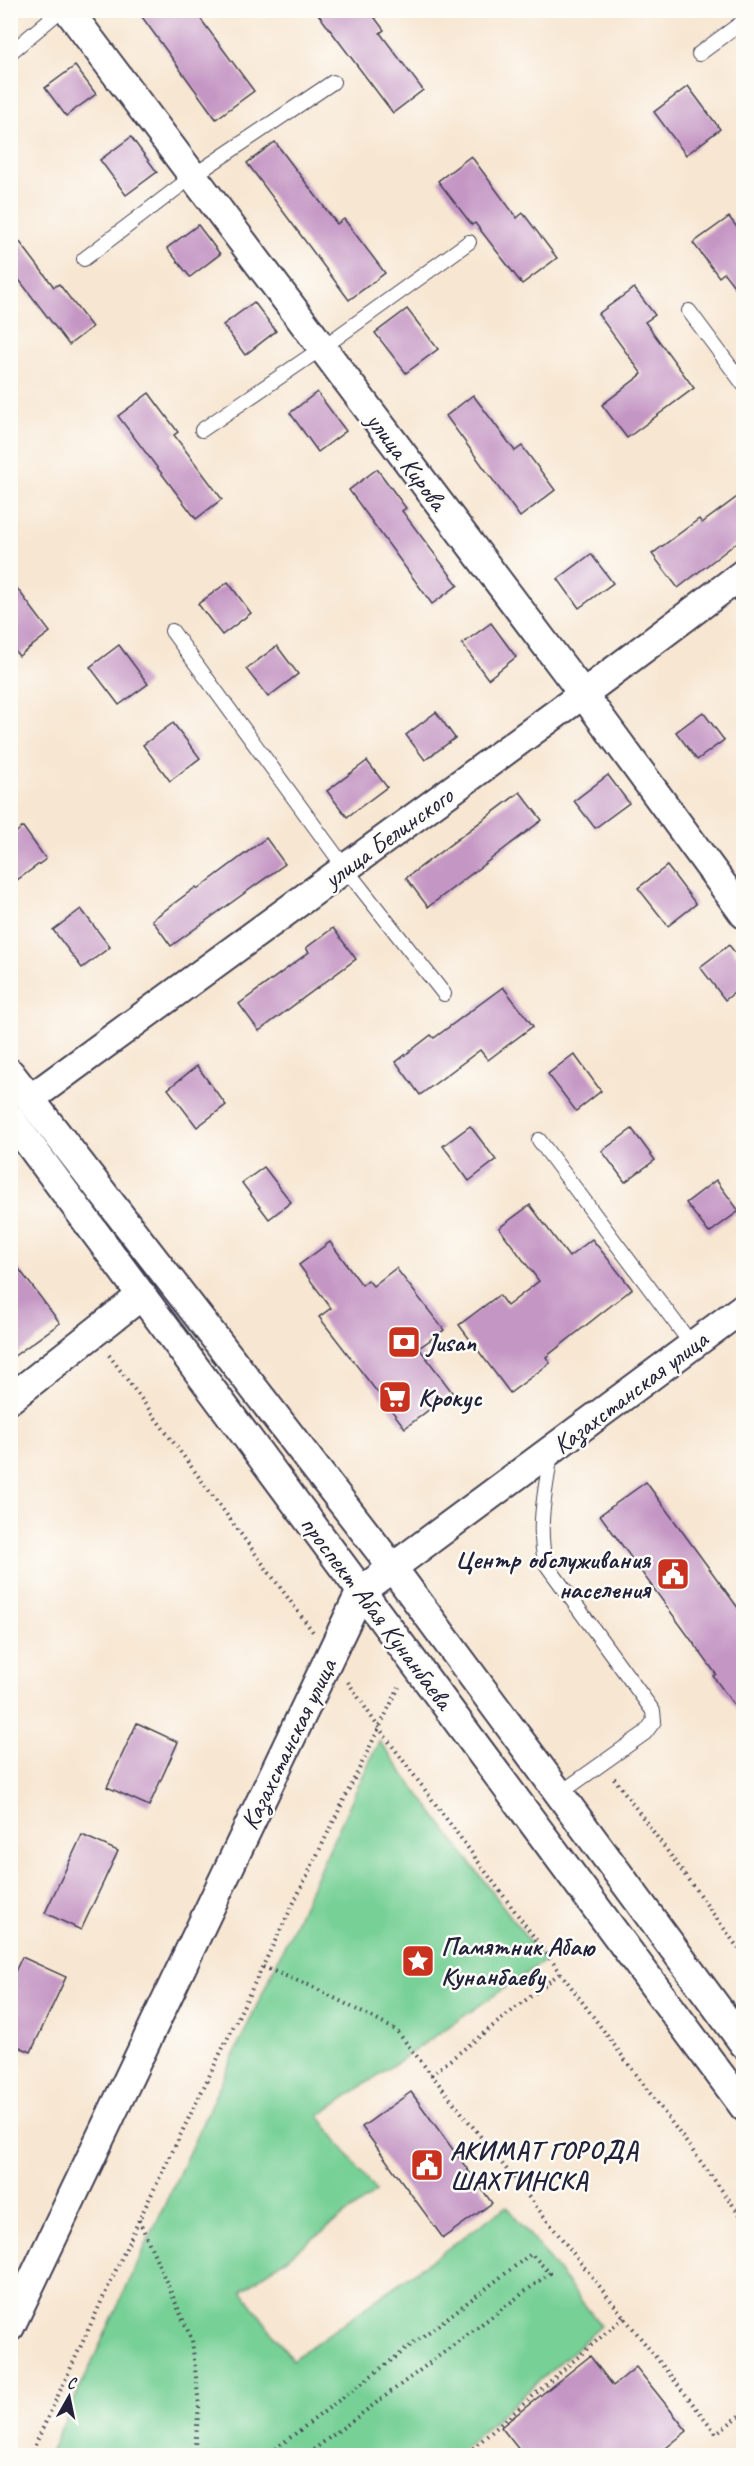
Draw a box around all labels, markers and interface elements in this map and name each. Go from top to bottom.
street label: улица Кирова [358,404,456,519]
street label: улица Белинского [315,778,461,897]
street label: Казахстанская улица [546,1322,716,1462]
bank icon: Jusan [386,1324,422,1360]
place label: Jusan [425,1326,477,1359]
supermarket icon: Крокус [377,1379,413,1415]
place label: Крокус [418,1381,482,1414]
street label: проспект Абая Кунанбаева [293,1509,462,1718]
place label: Центр обслуживания населения [455,1543,652,1606]
public building icon: Центр обслуживания населения [655,1556,691,1592]
street label: Казахстанская улица [233,1652,346,1835]
place label: Памятник Абаю Кунанбаеву [441,1930,597,1993]
place icon: Памятник Абаю Кунанбаеву [400,1943,436,1979]
place label: АКИМАТ ГОРОДА ШАХТИНСКА [450,2134,640,2197]
public building icon: АКИМАТ ГОРОДА ШАХТИНСКА [409,2147,445,2183]
north arrow [39,2367,99,2427]
text: С [66,2373,79,2394]

